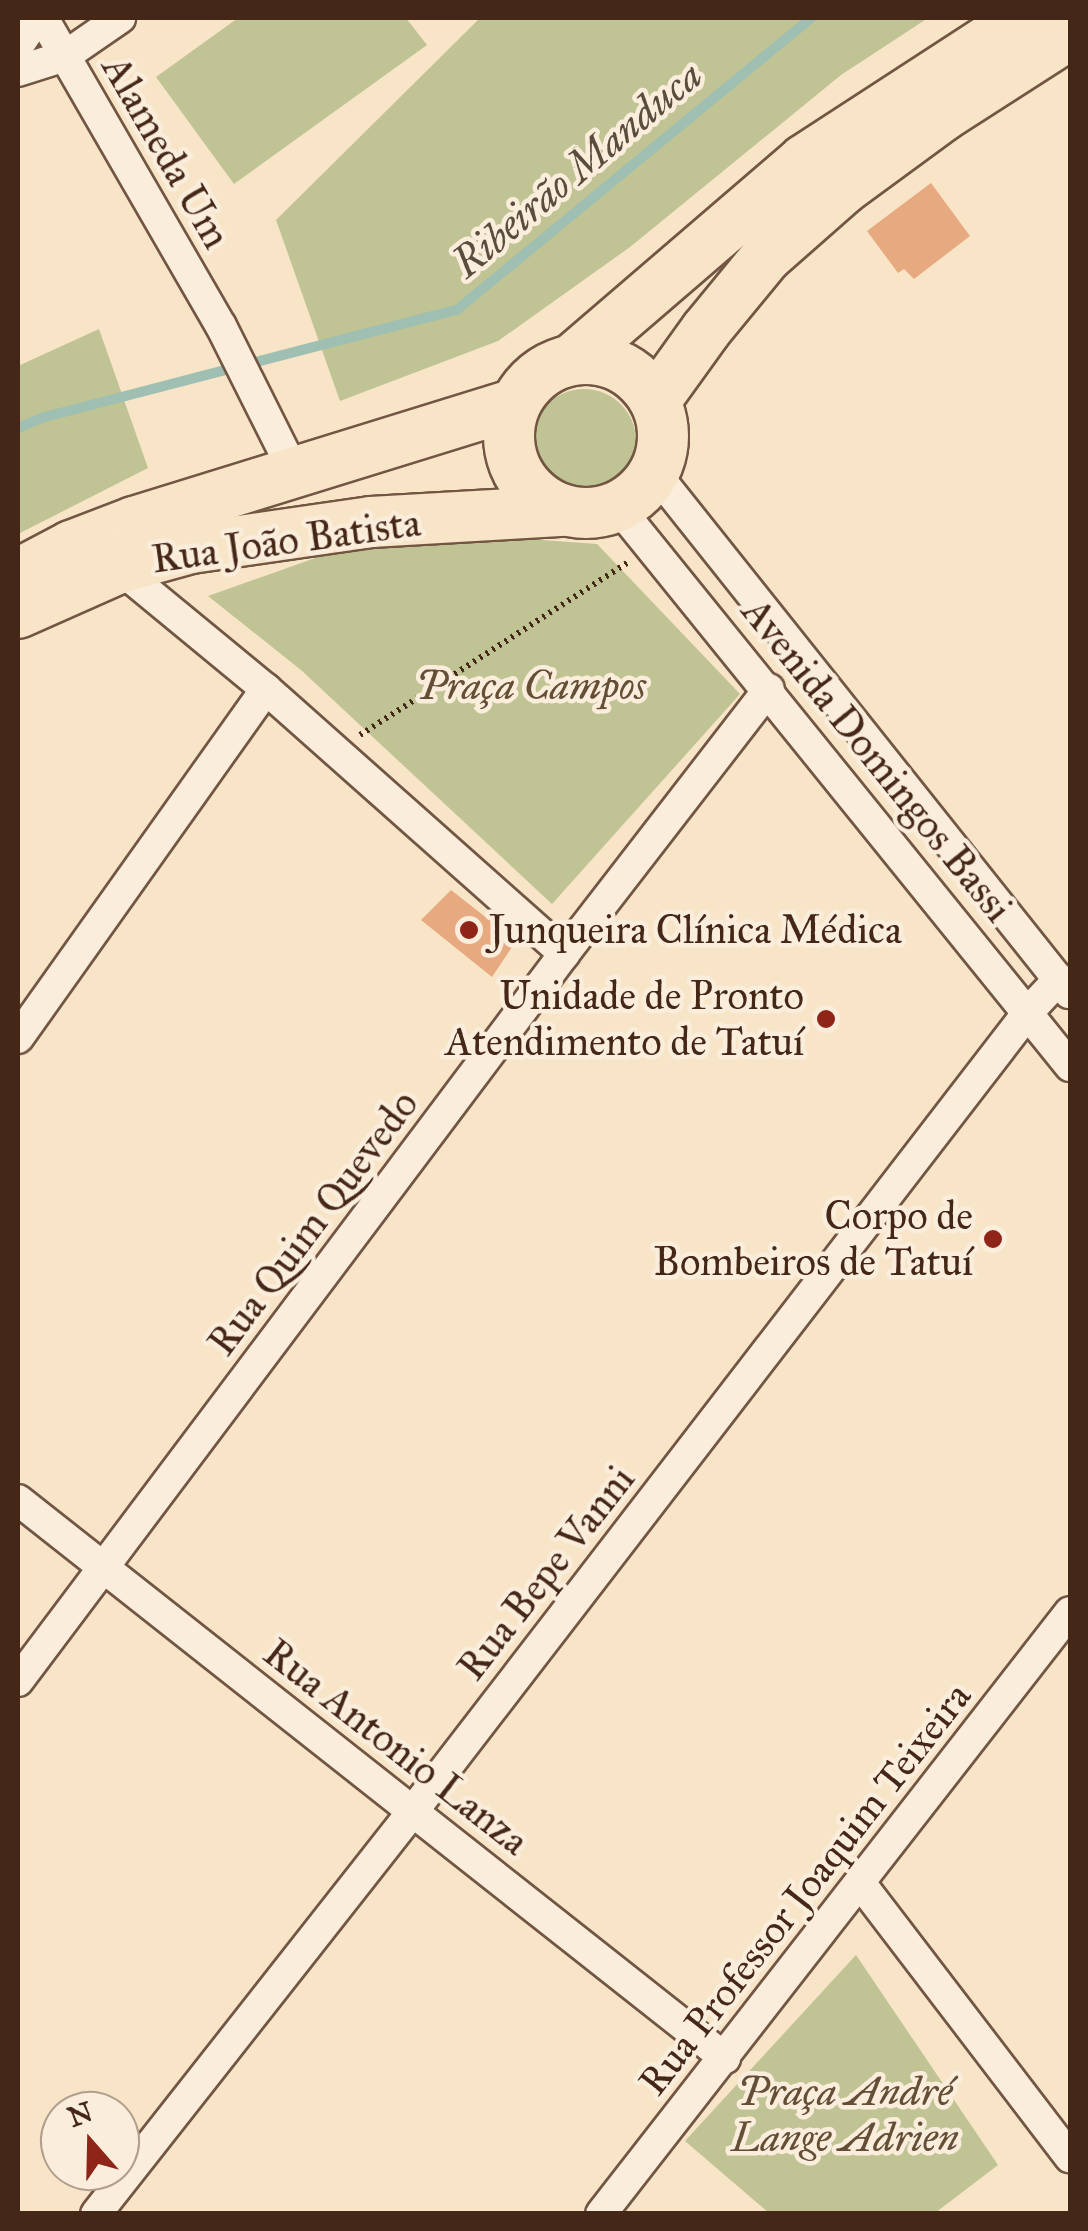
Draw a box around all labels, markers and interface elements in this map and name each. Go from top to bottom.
street label: Alameda Um [92,47,240,257]
water label: Ribeirão Manduca [442,50,712,288]
street label: Rua João Batista [149,498,423,584]
street label: Avenida Domingos Bassi [732,588,1022,932]
park label: Praça Campos [416,662,646,710]
place label: Junqueira Clínica Médica [489,906,902,954]
marker: Junqueira Clínica Médica [458,919,480,941]
place label: Unidade de Pronto Atendimento de Tatuí [445,972,804,1066]
marker: Unidade de Pronto Atendimento de Tatuí [813,1006,839,1032]
street label: Rua Quim Quevedo [198,1081,428,1365]
place label: Corpo de Bombeiros de Tatuí [654,1192,973,1286]
marker: Corpo de Bombeiros de Tatuí [982,1228,1004,1250]
street label: Rua Bepe Vanni [447,1456,645,1690]
street label: Rua Antonio Lanza [254,1629,538,1865]
street label: Rua Professor Joaquim Teixeira [629,1673,981,2105]
park label: Praça André Lange Adrien [731,2068,959,2162]
north arrow [40,2091,140,2191]
text: N [63,2094,97,2135]

